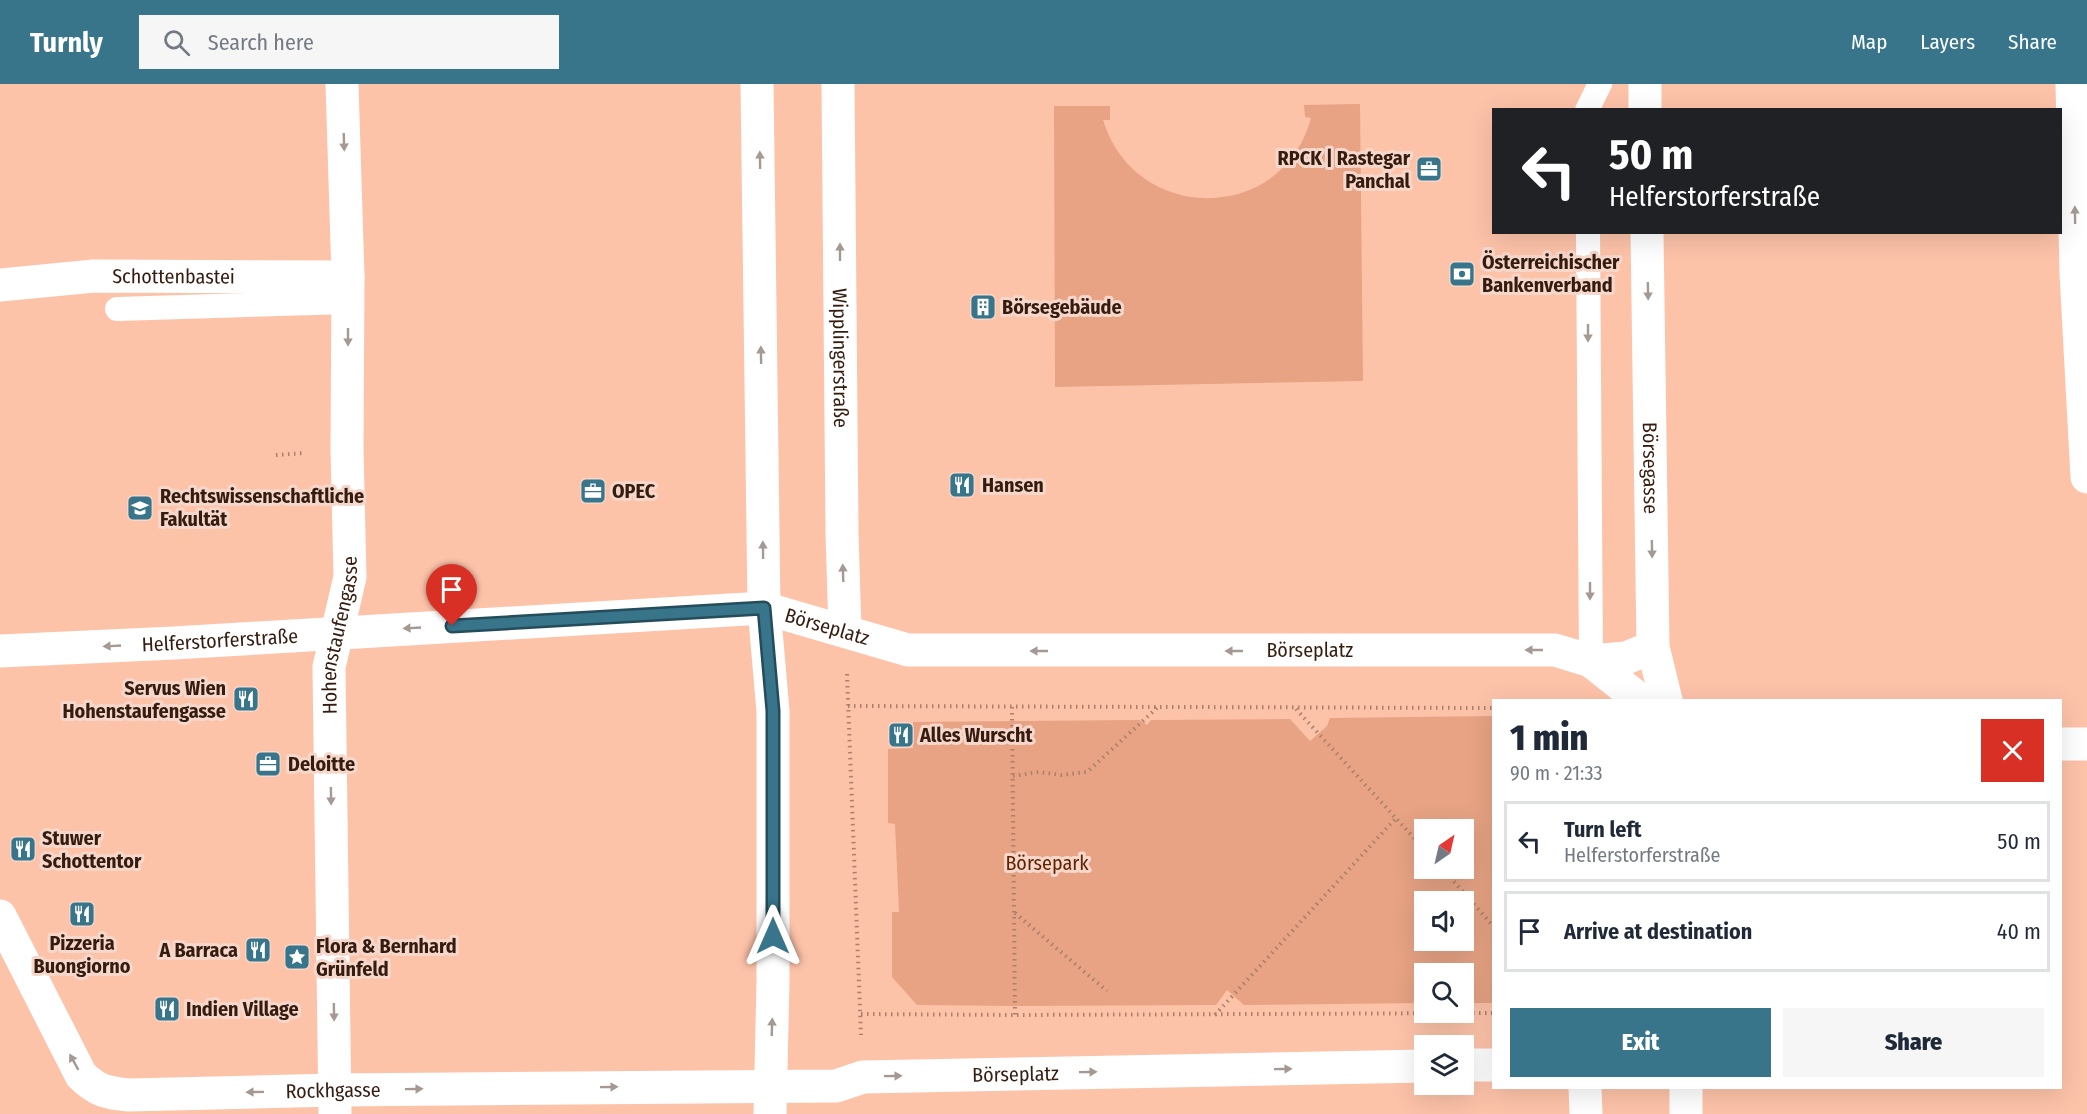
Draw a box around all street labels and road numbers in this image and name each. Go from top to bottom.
street label: Schottenbastei [112,264,235,289]
street label: Wipplingerstraße [828,288,853,428]
street label: Börsegasse [1638,422,1663,514]
street label: Hohenstaufengasse [316,556,362,715]
street label: Börseplatz [782,603,872,650]
street label: Helferstorferstraße [141,624,299,656]
street label: Börseplatz [1266,638,1353,662]
street label: Börseplatz [972,1061,1059,1087]
street label: Rockhgasse [285,1078,381,1103]

